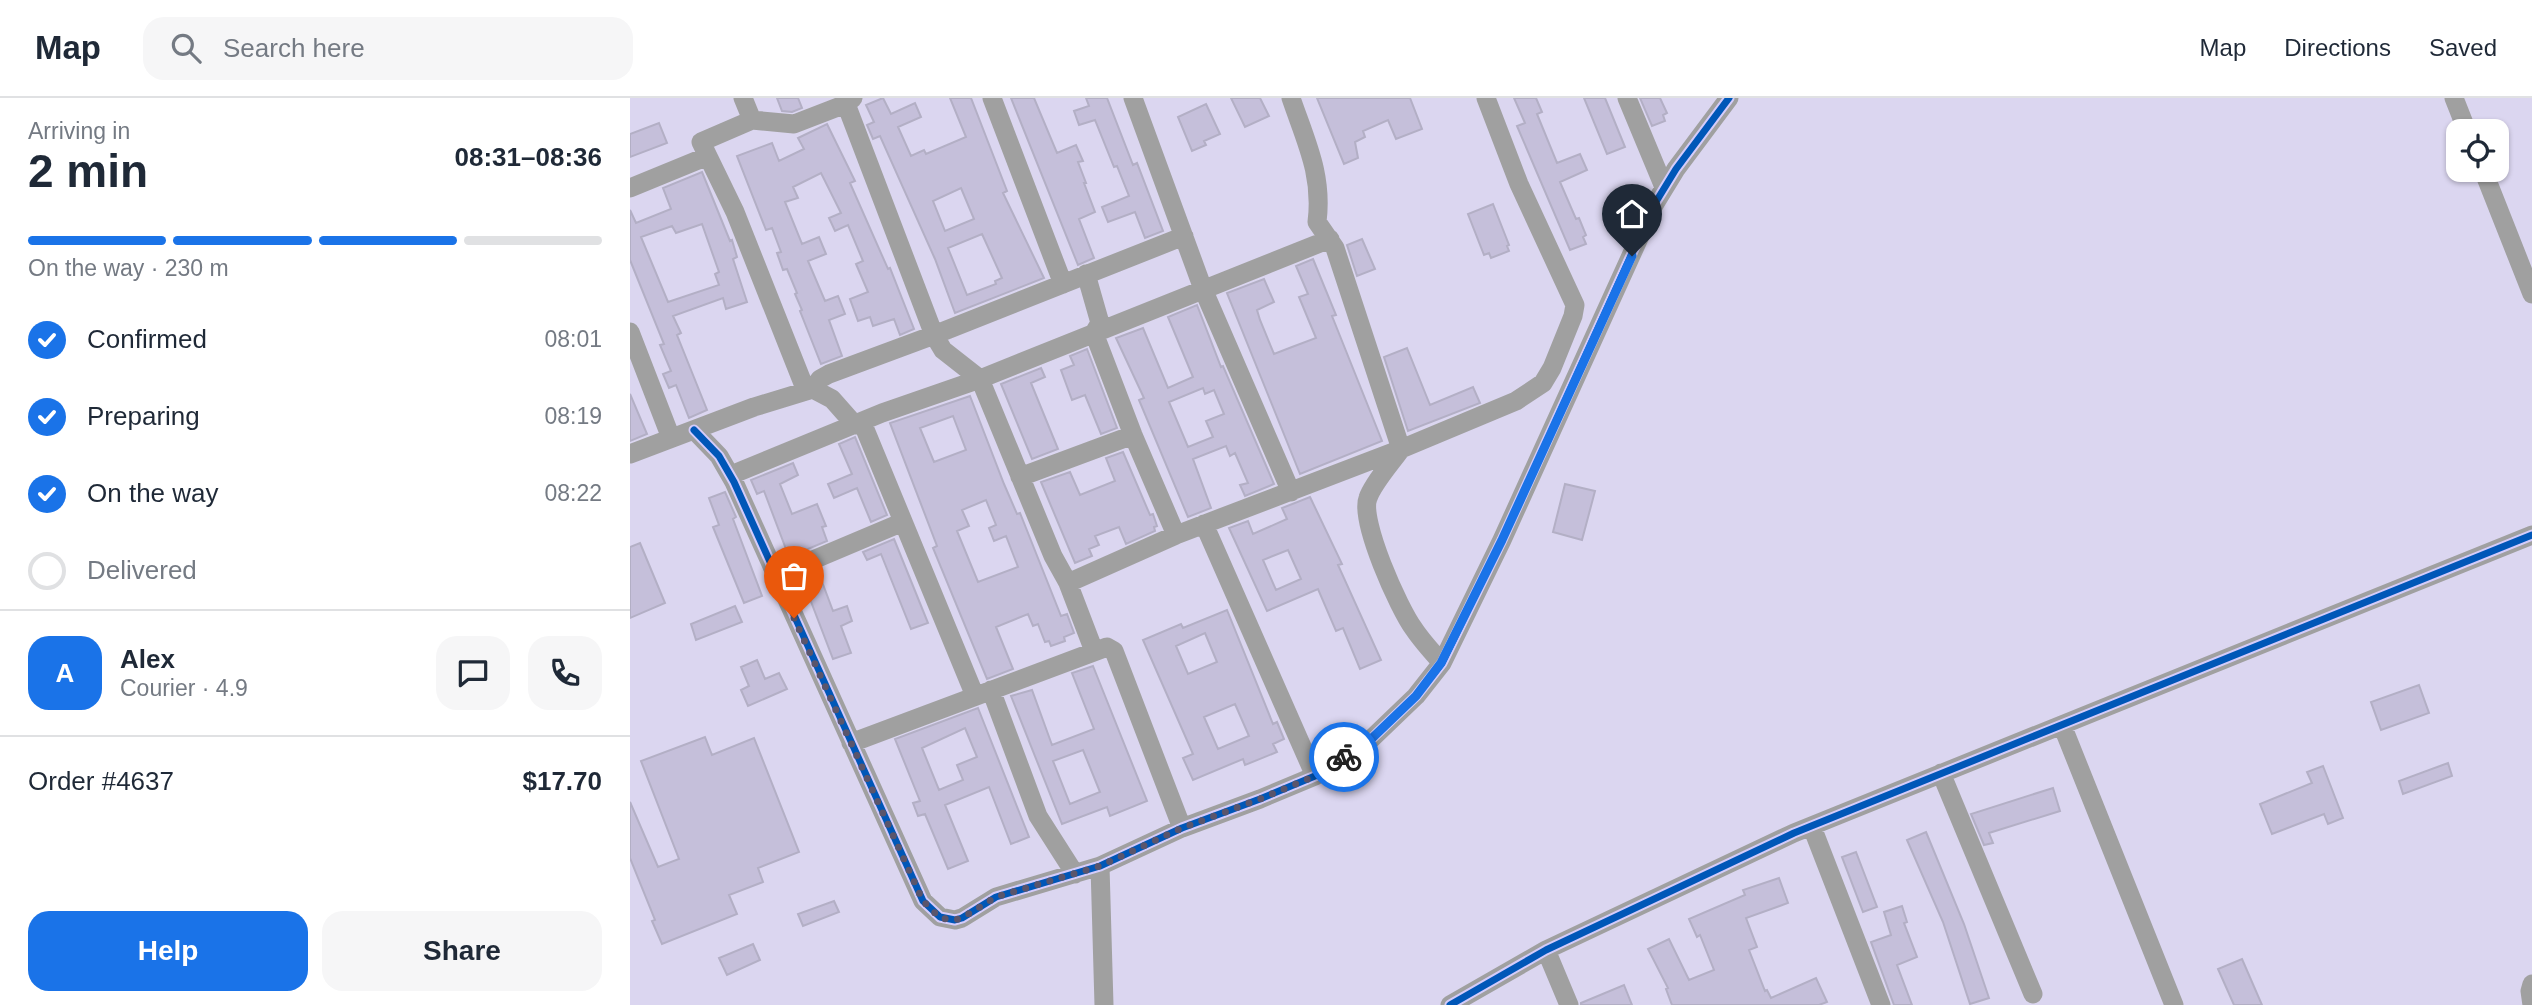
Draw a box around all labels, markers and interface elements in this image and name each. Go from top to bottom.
search box [143,17,633,80]
text: Map [35,29,101,66]
icon: search [167,29,205,67]
text: Search here [223,33,365,63]
text: Map [2200,34,2246,61]
text: Directions [2284,34,2391,61]
text: Saved [2429,34,2497,61]
text: Arriving in [28,118,130,144]
map controls [2446,119,2509,182]
button: locate [2446,119,2509,182]
text: 08:31–08:36 [455,142,602,172]
text: 2 min [28,145,148,197]
pin [1602,184,1662,256]
icon: home [1613,195,1651,233]
text: On the way · 230 m [28,255,229,281]
icon: check [28,321,66,359]
text: Confirmed [87,324,207,354]
text: 08:01 [544,326,602,352]
icon: check [28,398,66,436]
text: Preparing [87,401,200,431]
text: 08:19 [544,403,602,429]
icon: check [28,475,66,513]
text: On the way [87,478,219,508]
text: 08:22 [544,480,602,506]
pin [764,546,824,618]
text: Delivered [87,555,197,585]
icon: bag [775,557,813,595]
button: chat [436,636,510,710]
button: phone [528,636,602,710]
text: Alex [120,644,175,674]
text: A [56,658,74,688]
text: Courier · 4.9 [120,675,248,701]
courier [1309,722,1379,792]
icon: bike [1325,738,1363,776]
text: Order #4637 [28,766,174,796]
text: $17.70 [522,766,602,796]
button: Help [28,911,308,991]
button: Share [322,911,602,991]

